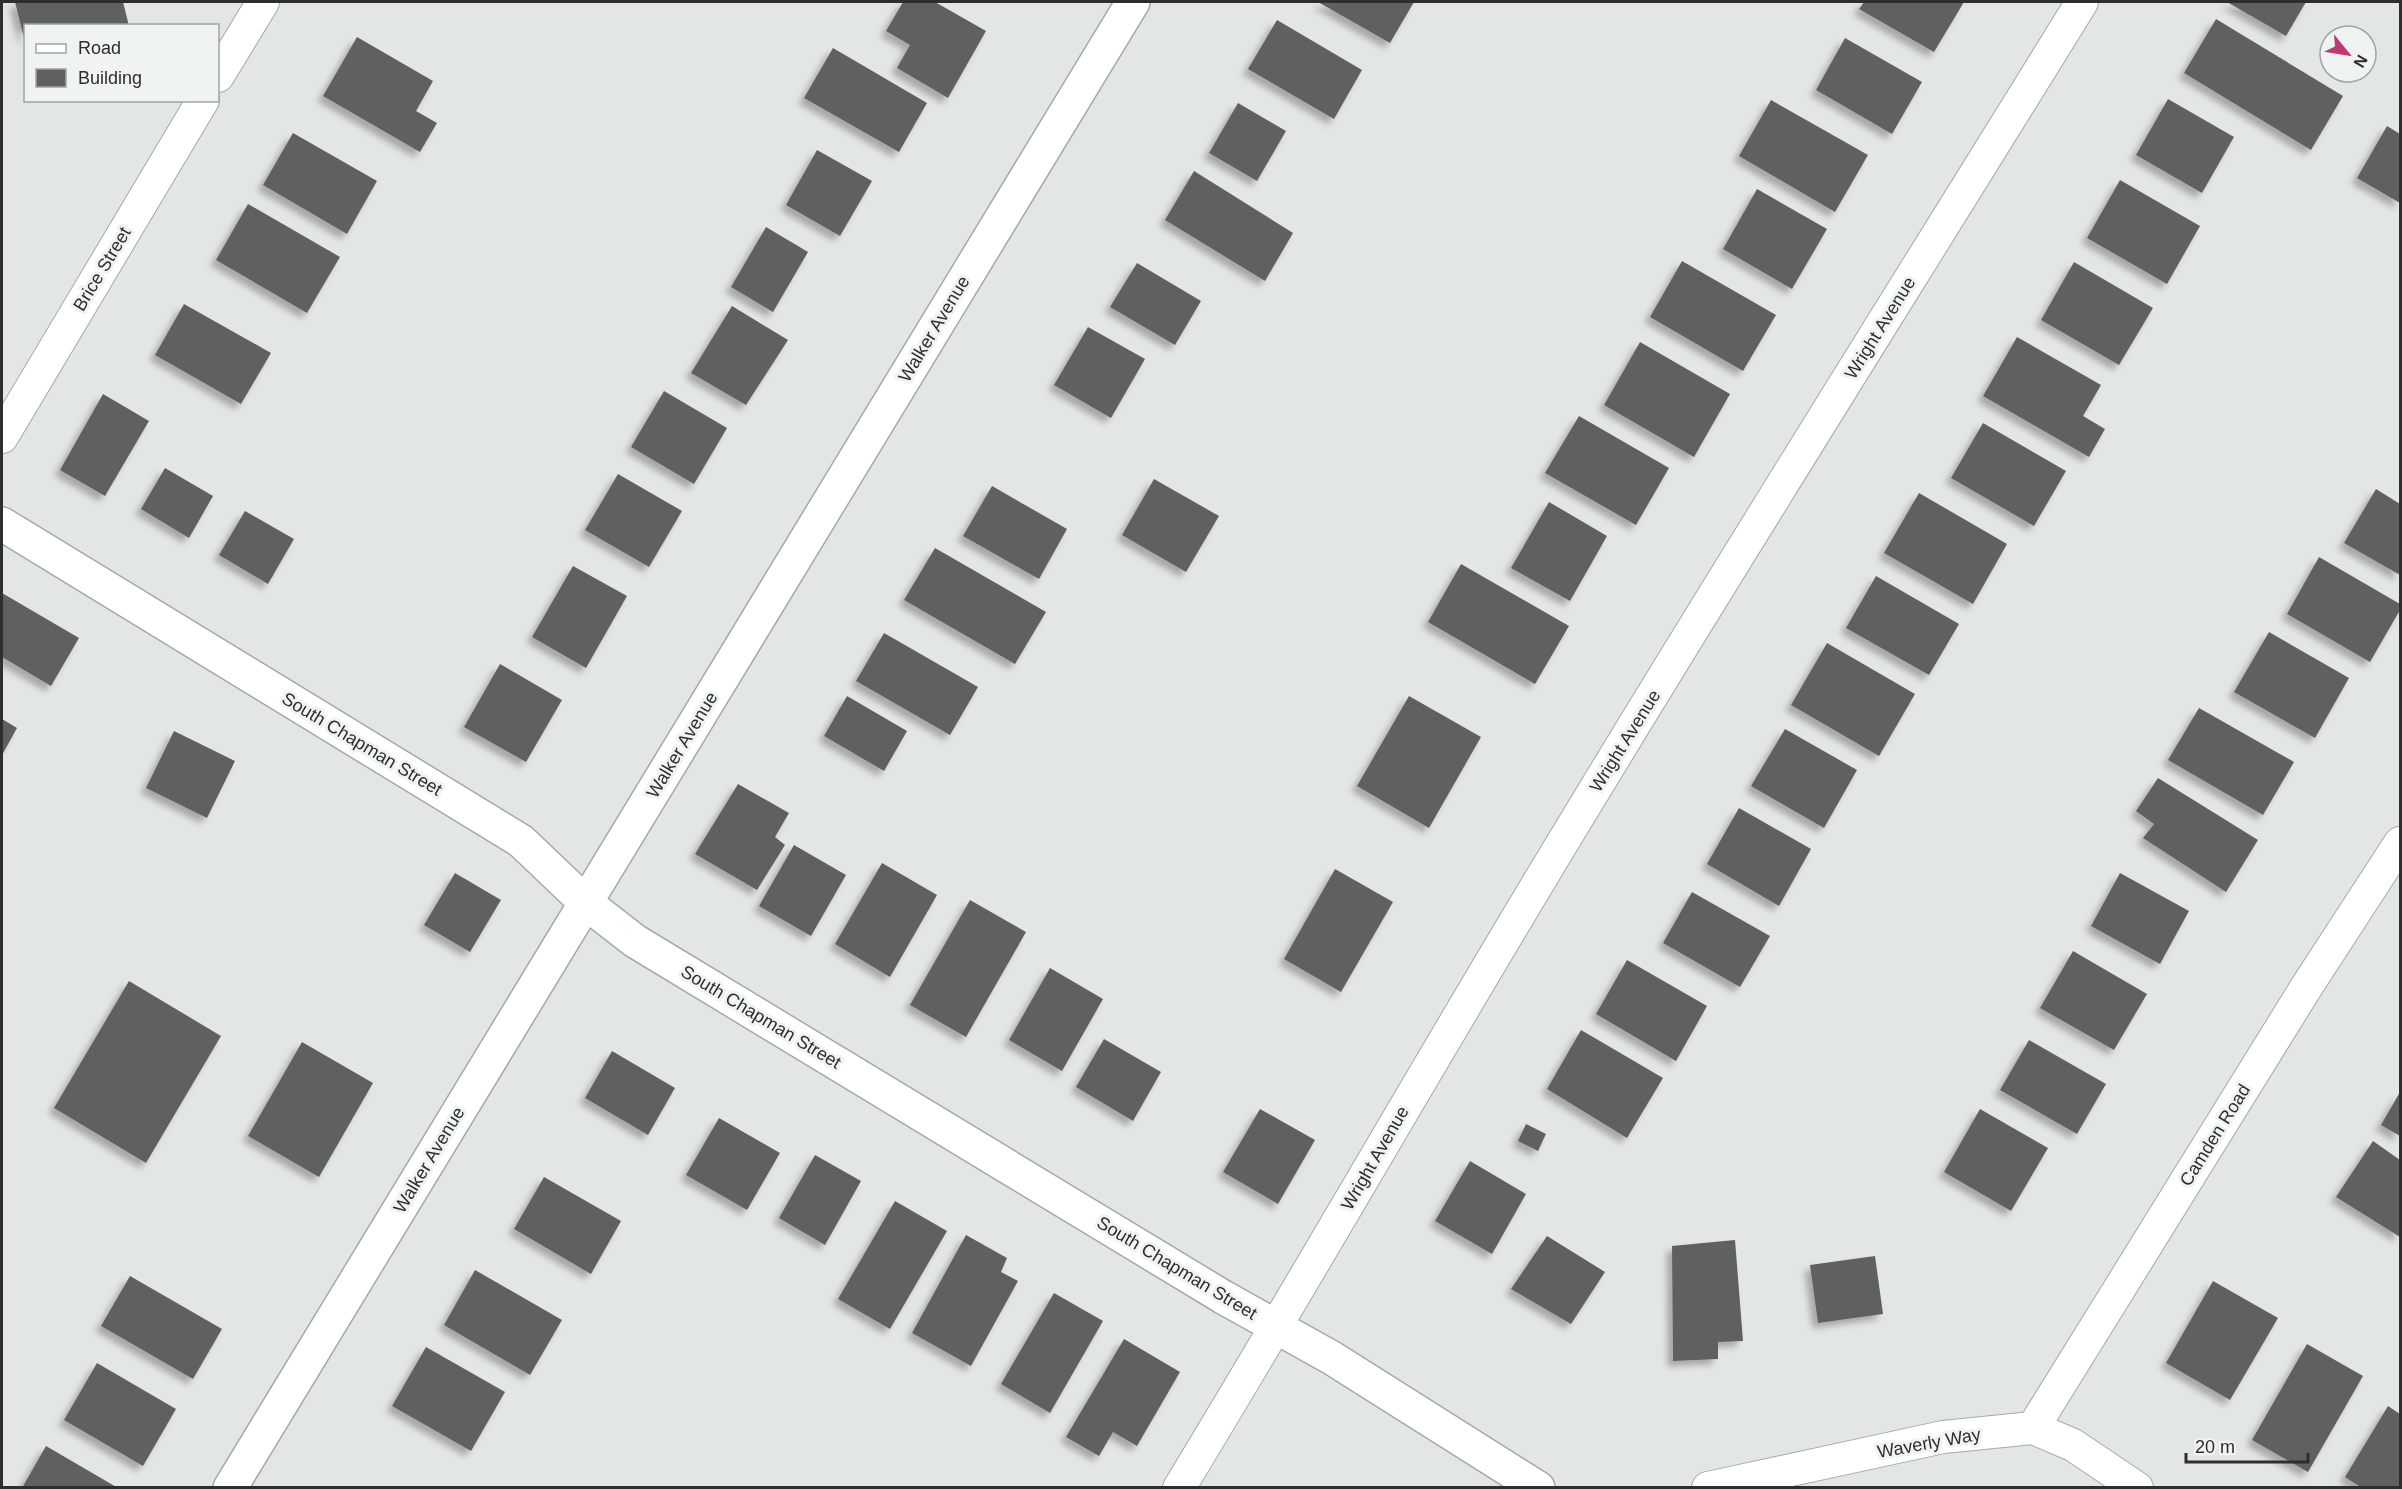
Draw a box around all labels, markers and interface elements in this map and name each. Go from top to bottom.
legend [24,24,219,102]
north arrow [2318,24,2378,84]
text: Road [78,38,121,58]
text: N [2350,52,2371,71]
text: Building [78,68,142,88]
street label: Brice Street [69,224,135,314]
street label: Walker Avenue [895,272,973,386]
street label: Wright Avenue [1841,273,1919,383]
street label: Wright Avenue [1586,686,1664,796]
street label: South Chapman Street [278,688,446,800]
street label: Walker Avenue [643,688,721,802]
street label: South Chapman Street [677,961,845,1073]
street label: Camden Road [2176,1080,2254,1190]
street label: Walker Avenue [390,1103,468,1217]
street label: Wright Avenue [1337,1103,1413,1213]
street label: South Chapman Street [1093,1212,1261,1324]
street label: Waverly Way [1876,1424,1982,1462]
scale bar [2186,1426,2308,1464]
text: 20 m [2195,1437,2235,1457]

